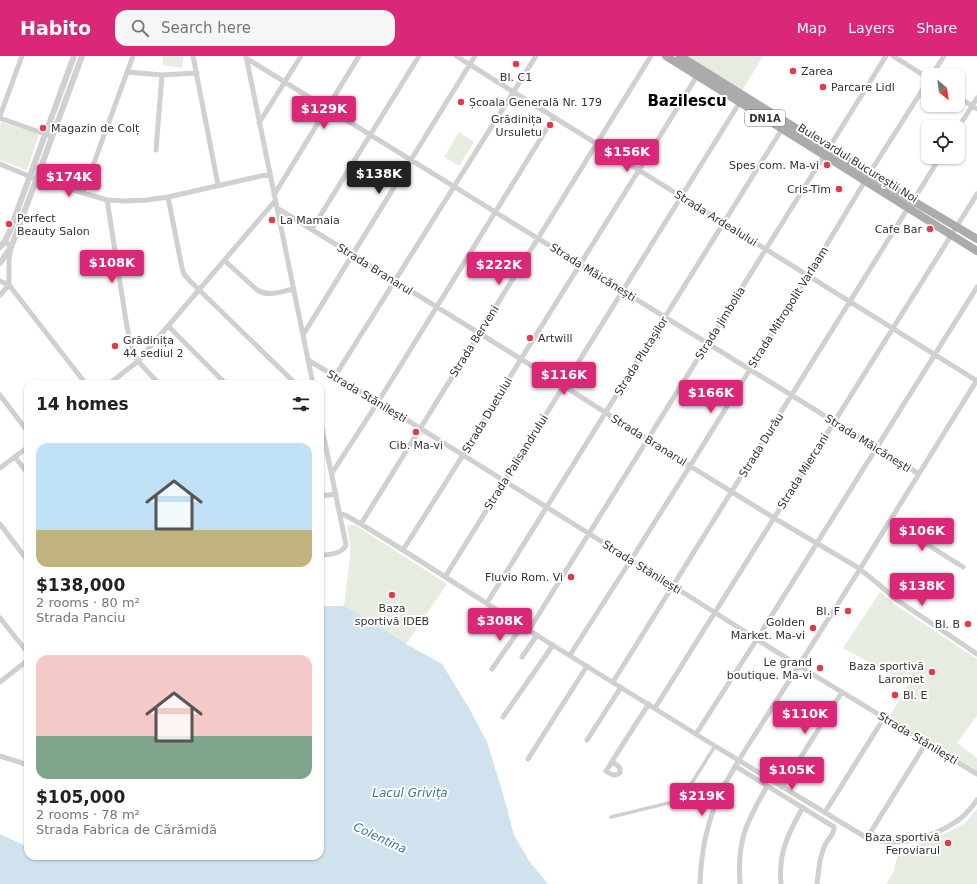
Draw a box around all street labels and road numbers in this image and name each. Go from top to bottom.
road number: DN1A [745,110,785,126]
street label: Bulevardul Bucureștii Noi [795,121,920,206]
street label: Strada Ardealului [672,188,760,249]
street label: Strada Branarul [334,241,415,298]
street label: Strada Măicănești [547,241,638,304]
street label: Strada Mitropolit Varlaam [746,244,831,370]
street label: Strada Jimbolia [693,284,748,362]
street label: Strada Berveni [447,303,502,379]
street label: Strada Plutașilor [612,314,671,398]
street label: Strada Stănilești [324,367,409,425]
street label: Strada Duetului [460,375,515,456]
street label: Strada Durău [736,411,786,480]
street label: Strada Palisandrului [482,412,551,512]
street label: Strada Branarul [608,412,689,469]
street label: Strada Măicănești [822,412,913,475]
street label: Strada Miercani [775,431,832,511]
street label: Strada Stănilești [600,538,684,597]
street label: Strada Stănilești [875,709,960,767]

